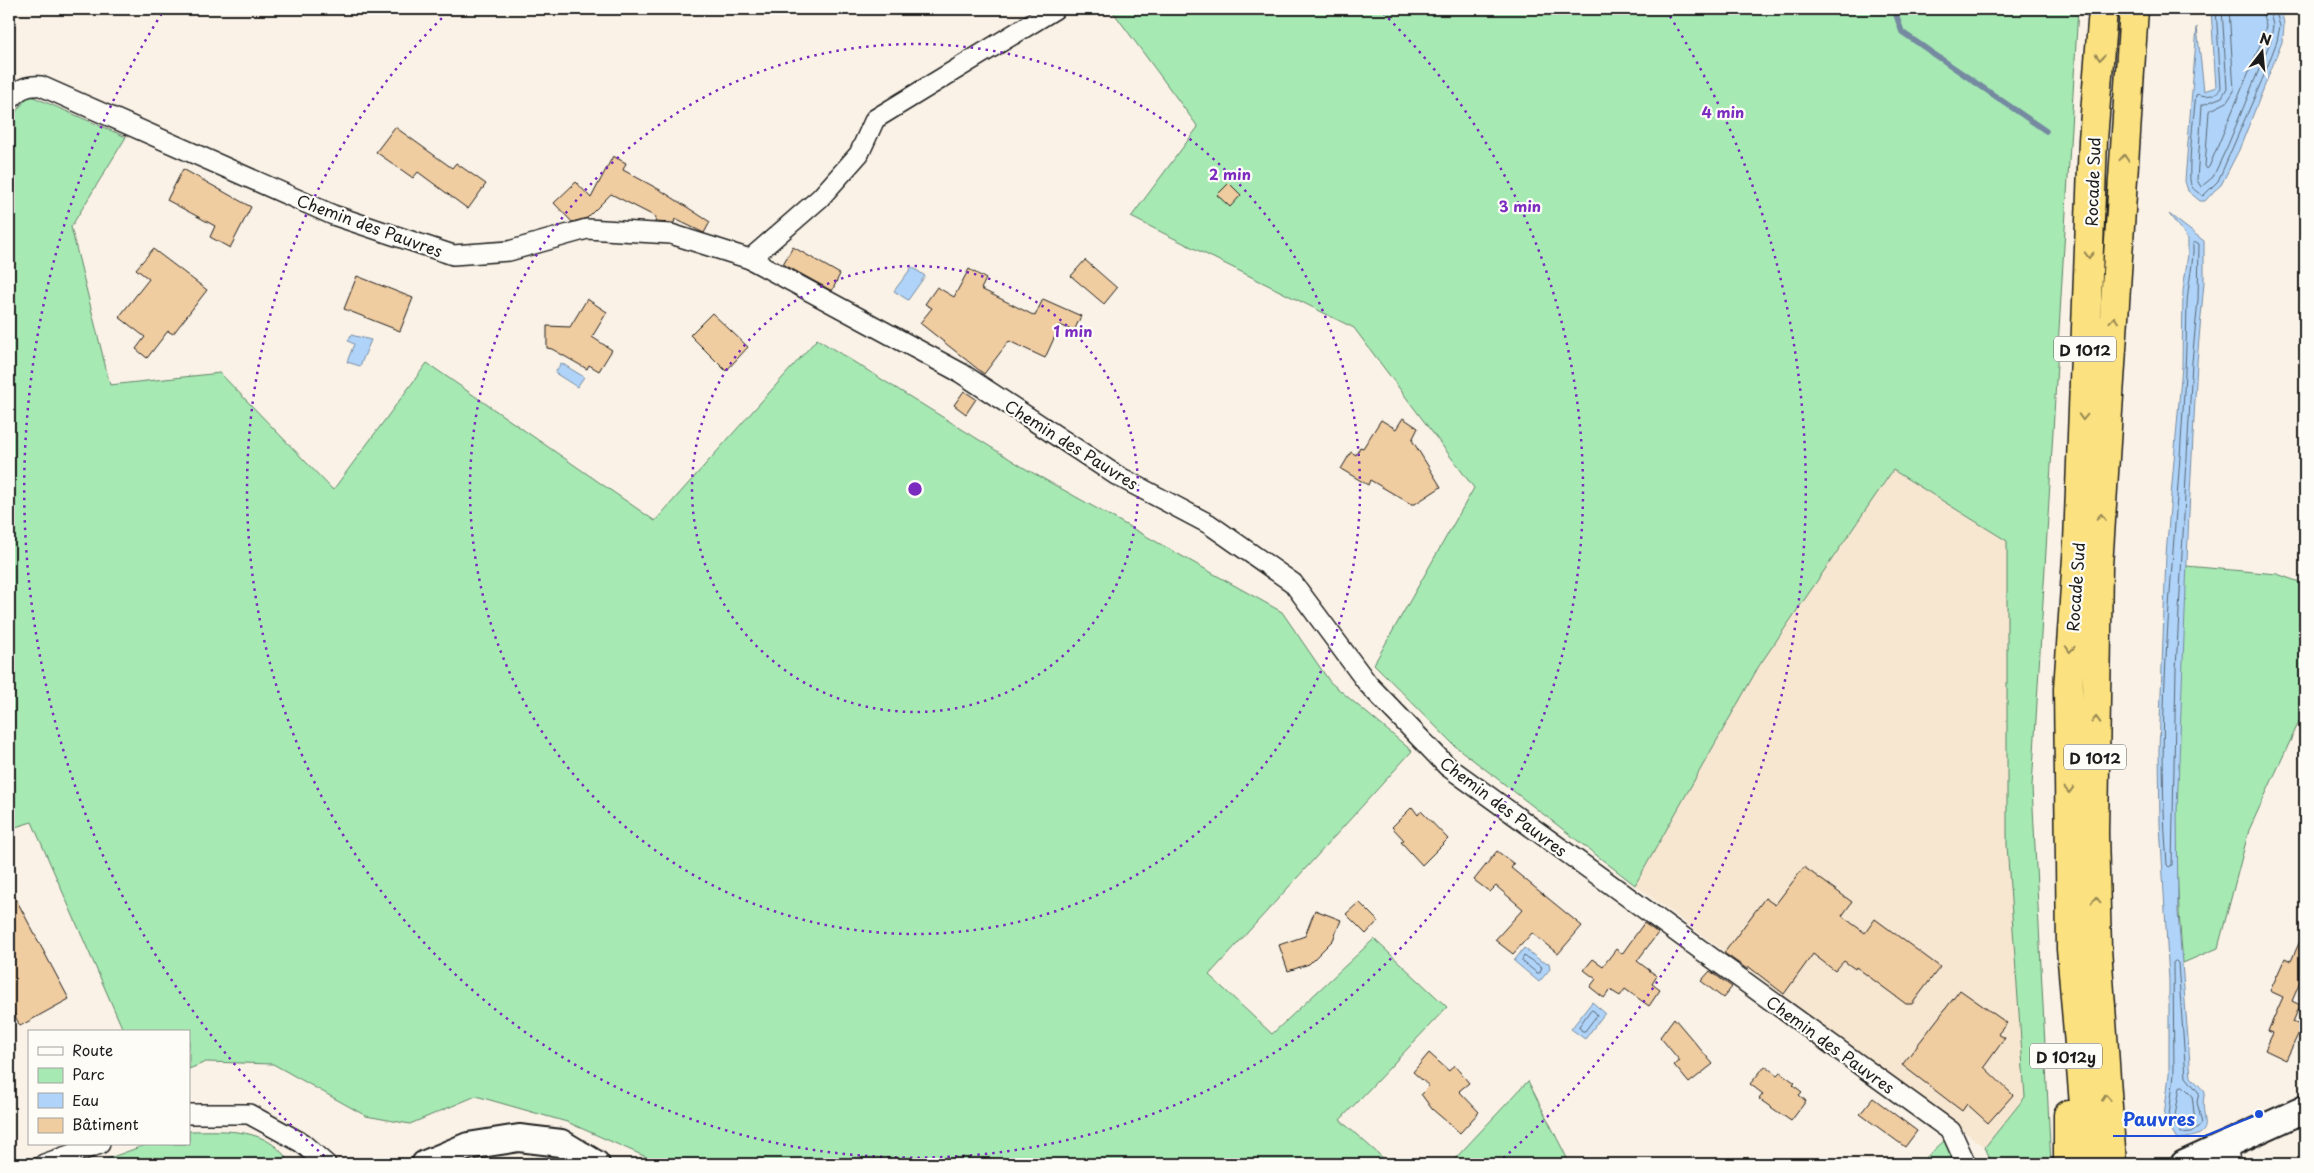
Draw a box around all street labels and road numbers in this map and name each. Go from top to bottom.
street label: Rocade Sud [2078,137,2106,227]
street label: Chemin des Pauvres [294,188,446,262]
road number: D 1012 [2054,336,2116,362]
street label: Chemin des Pauvres [1001,393,1143,495]
street label: Rocade Sud [2060,542,2090,632]
road number: D 1012 [2064,744,2126,770]
street label: Chemin des Pauvres [1436,750,1572,862]
street label: Chemin des Pauvres [1762,989,1900,1099]
road number: D 1012y [2030,1044,2102,1068]

